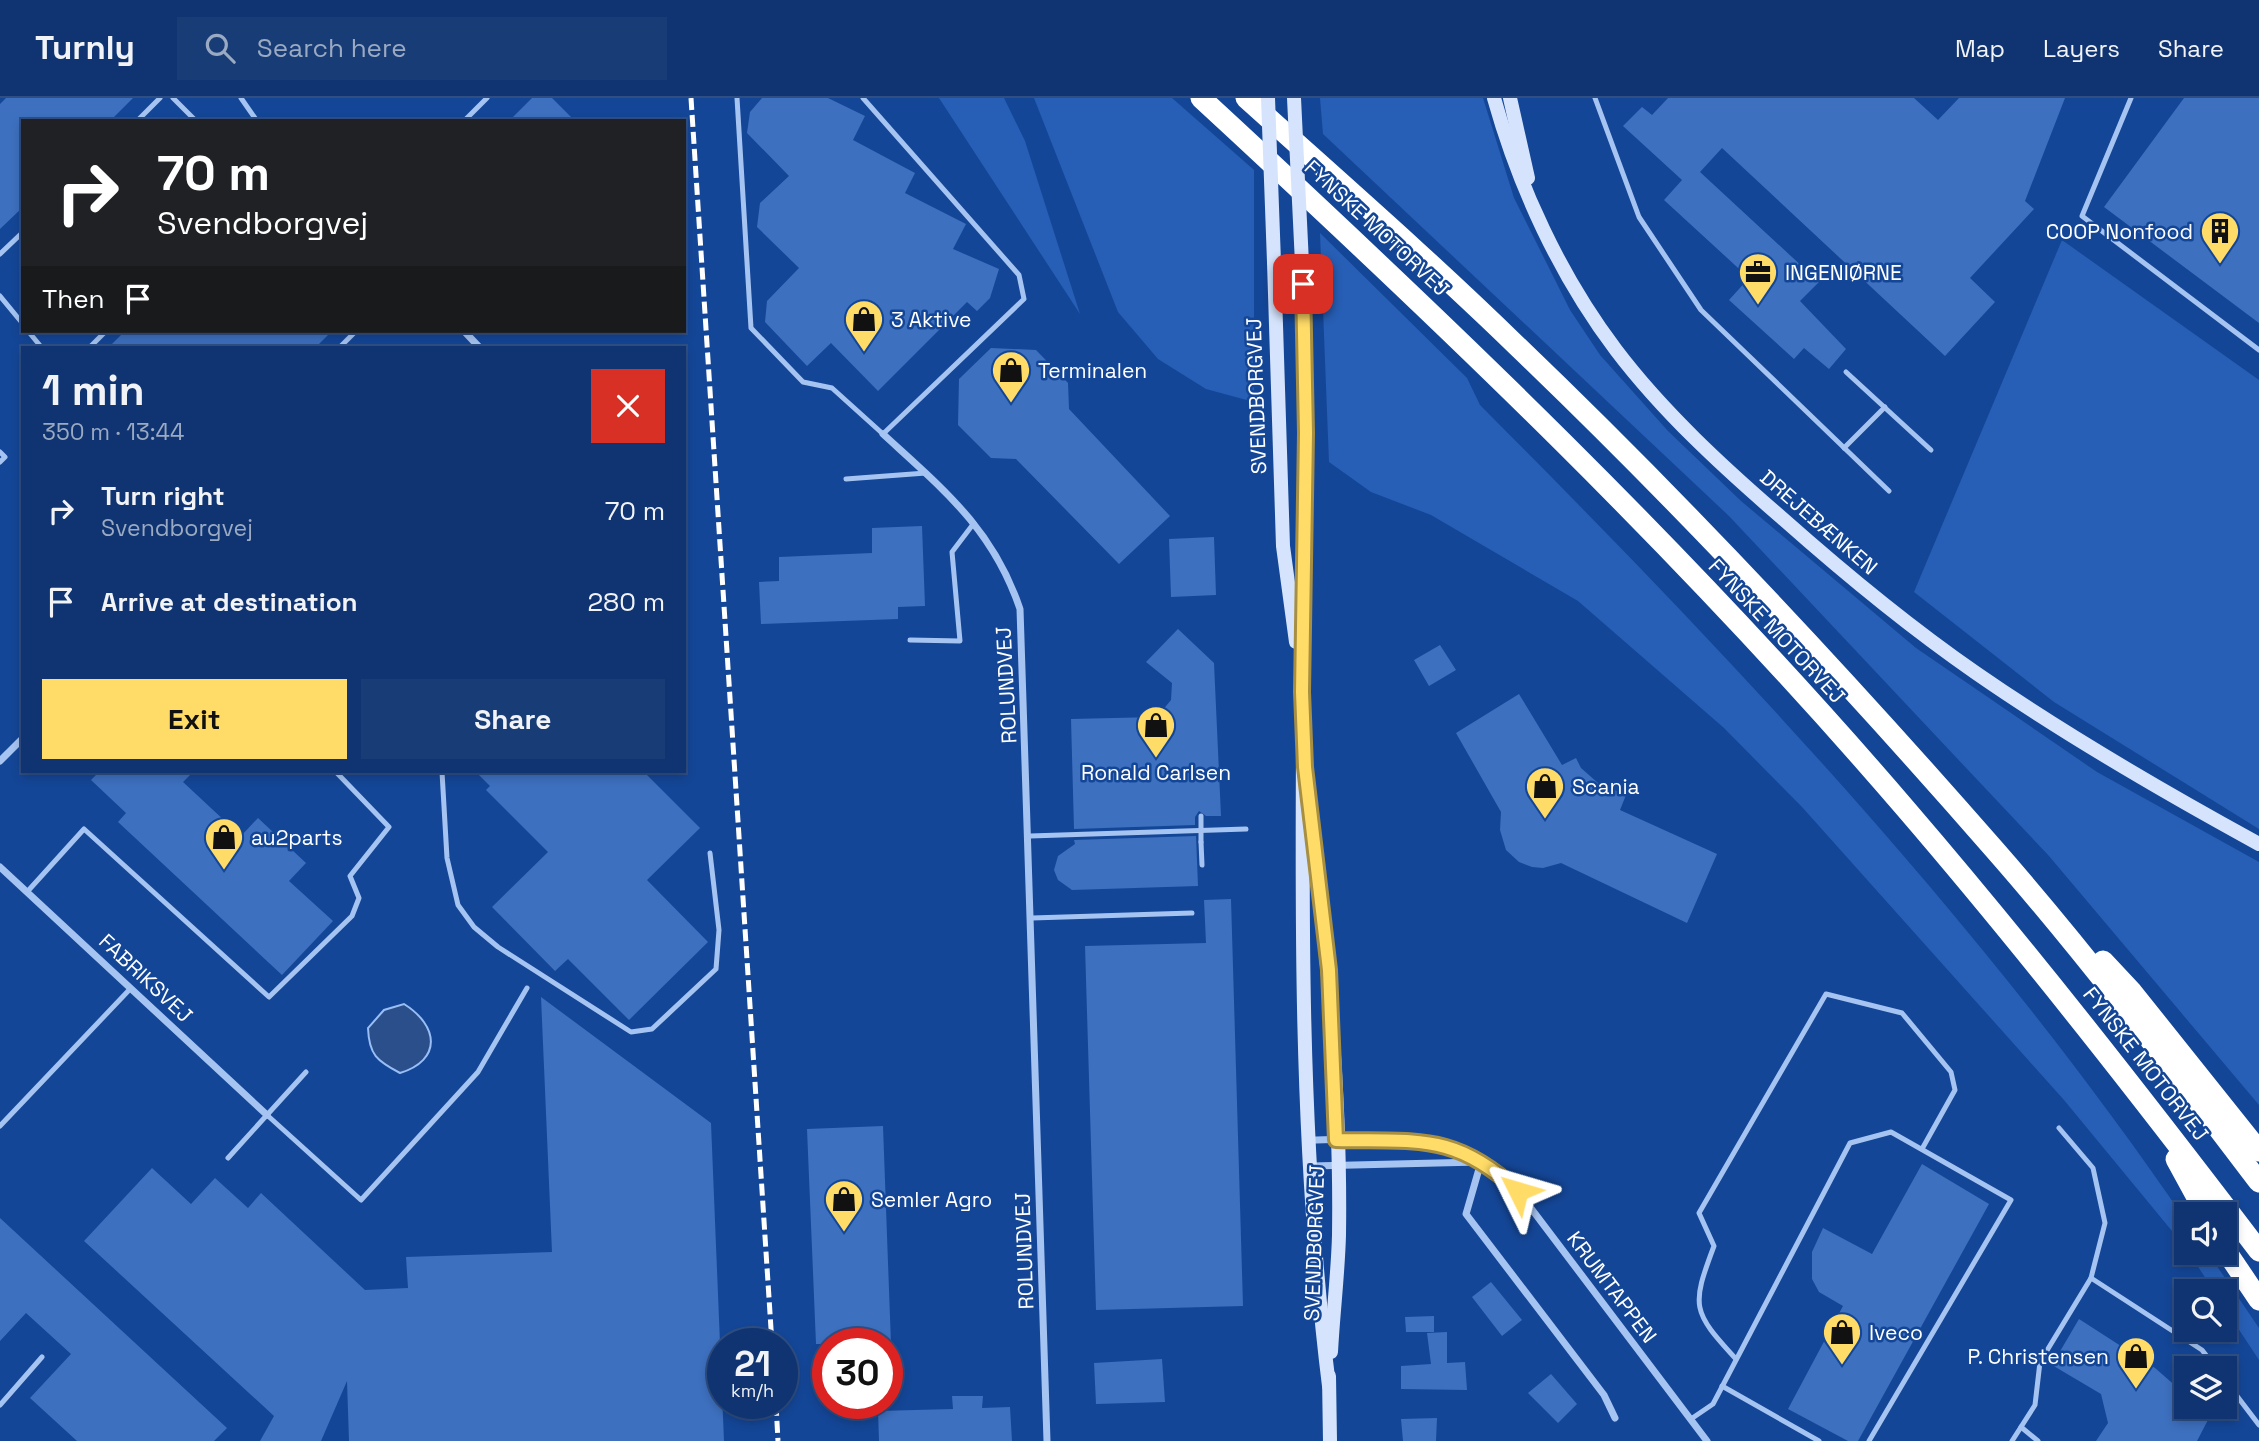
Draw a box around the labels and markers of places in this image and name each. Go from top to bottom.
building icon: COOP Nonfood [2199,210,2241,265]
place label: COOP Nonfood [2046,218,2193,245]
office icon: INGENIØRNE [1737,251,1779,306]
pin [1273,254,1333,314]
place label: INGENIØRNE [1785,259,1902,286]
shop icon: 3 Aktive [843,298,885,353]
place label: 3 Aktive [891,306,971,333]
shop icon: Terminalen [990,349,1032,404]
place label: Terminalen [1038,357,1147,384]
shop icon: Ronald Carlsen [1135,704,1177,759]
place label: Ronald Carlsen [1081,759,1231,786]
shop icon: Scania [1524,765,1566,820]
place label: Scania [1572,773,1640,800]
shop icon: au2parts [203,816,245,871]
place label: au2parts [251,824,343,851]
shop icon: Semler Agro [823,1178,865,1233]
place label: Semler Agro [871,1186,992,1213]
shop icon: Iveco [1821,1311,1863,1366]
place label: Iveco [1869,1319,1923,1346]
shop icon: P. Christensen [2115,1335,2157,1390]
place label: P. Christensen [1967,1343,2109,1370]

